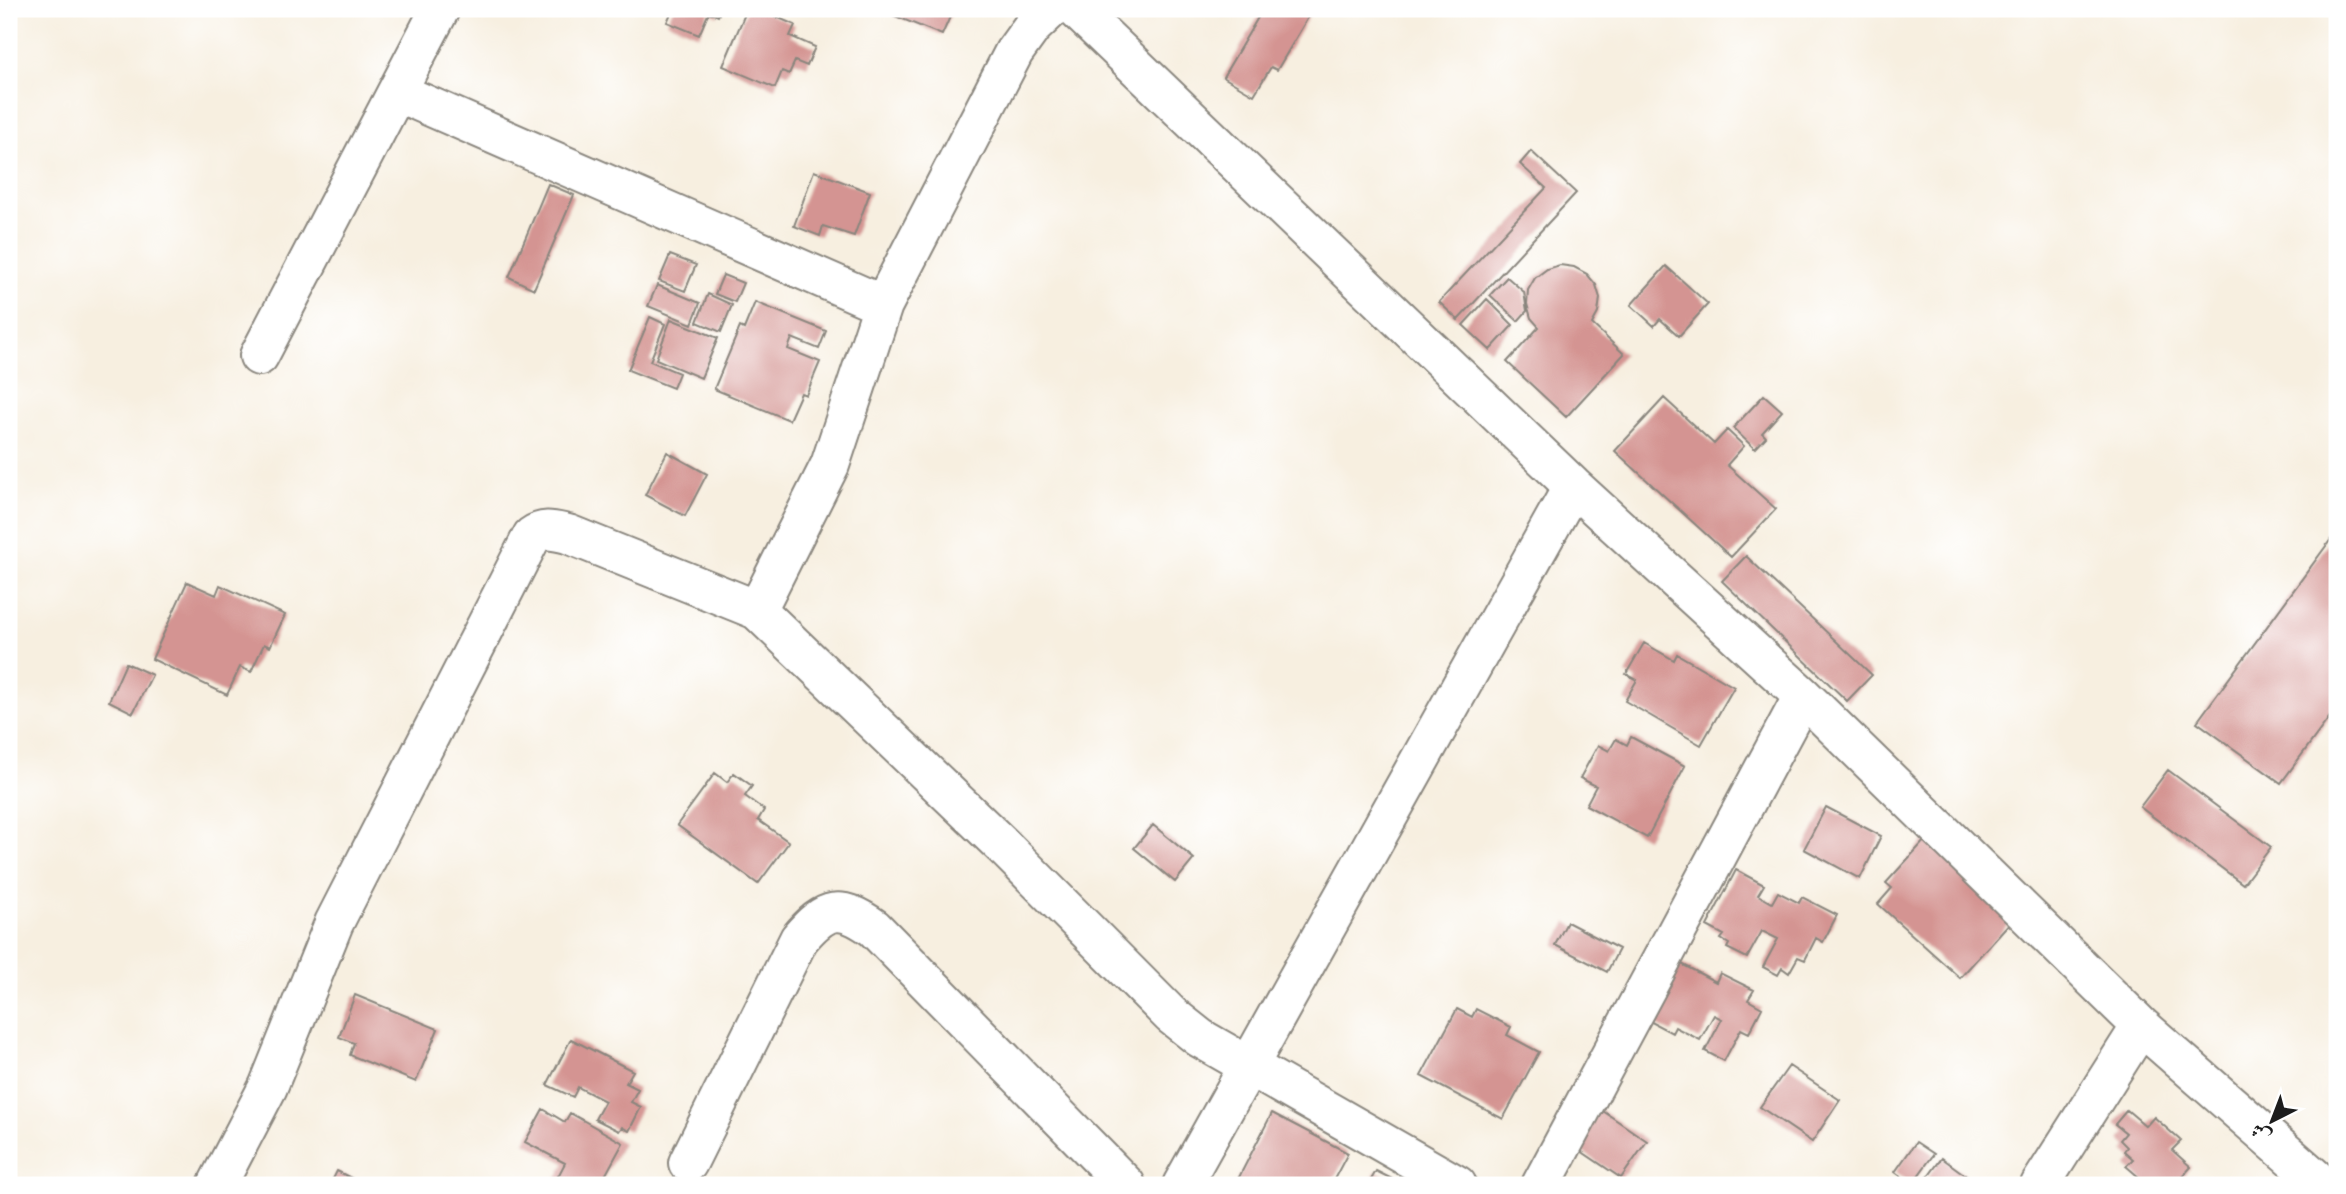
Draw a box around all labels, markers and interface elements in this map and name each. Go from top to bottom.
north arrow [2238,1086,2308,1156]
text: ش [2246,1118,2276,1148]

